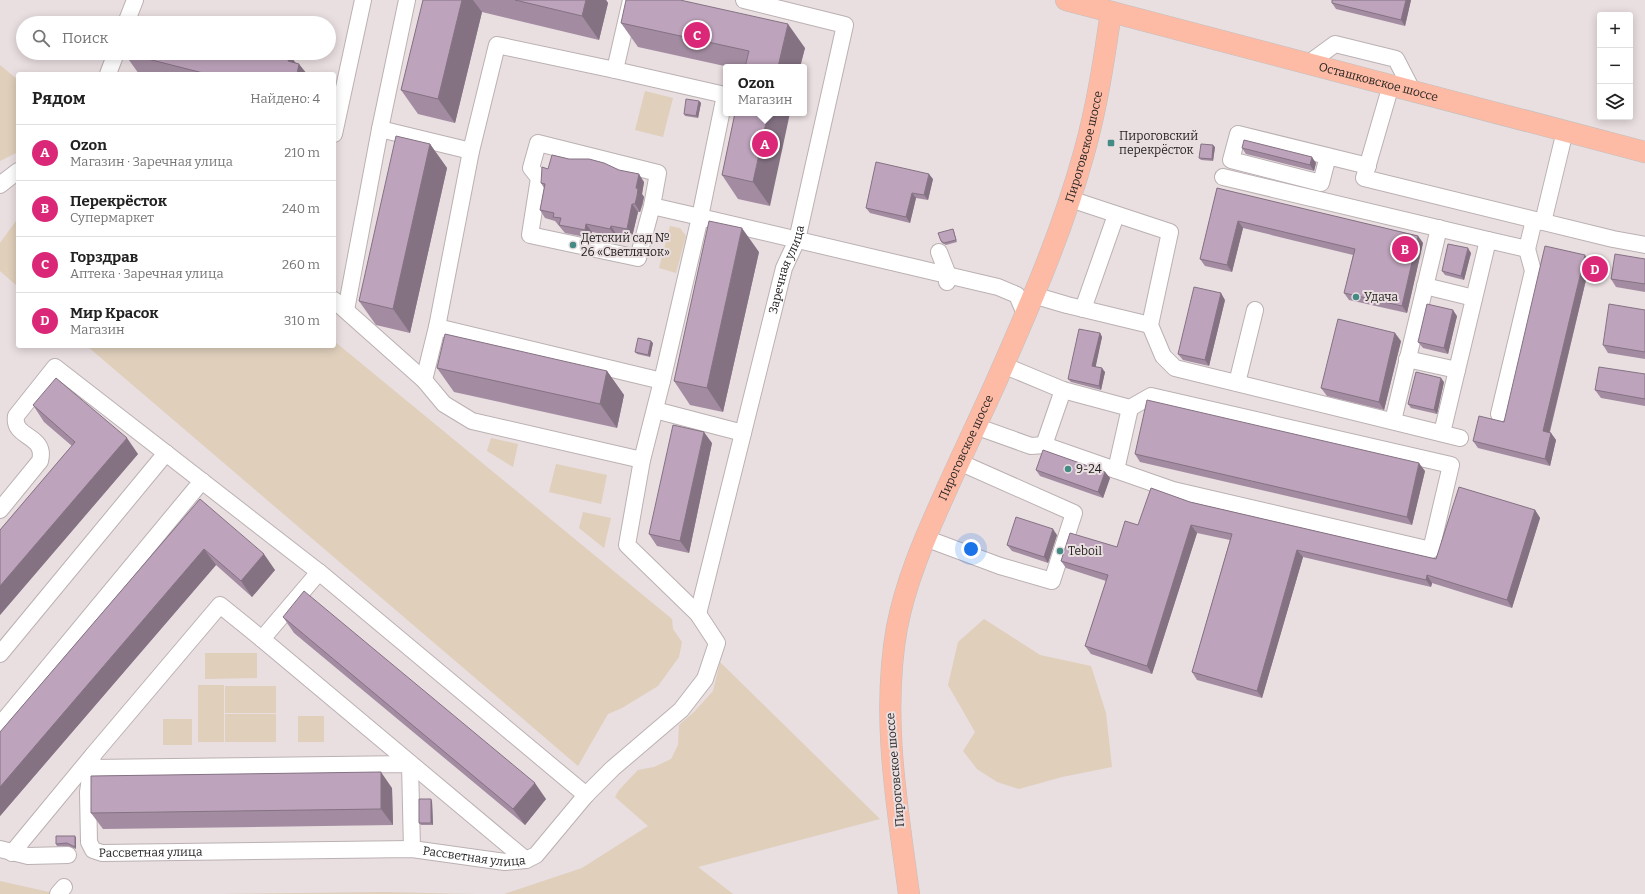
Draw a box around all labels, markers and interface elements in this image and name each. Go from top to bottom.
map controls [1597,12,1633,120]
button: + [1597,12,1633,48]
search box [16,16,336,60]
pin: C [684,20,710,50]
icon: search [30,27,52,49]
text: Поиск [62,29,108,47]
button: − [1597,48,1633,84]
street label: Осташковское шоссе [1317,60,1440,104]
popup [723,64,807,116]
text: Ozon [738,74,775,92]
button: layers [1597,84,1633,120]
text: Рядом [32,88,85,109]
street label: Пироговское шоссе [1062,90,1105,204]
text: Найдено: 4 [250,91,320,106]
text: Магазин [738,92,792,107]
pin: A [752,129,778,159]
place label: Пироговский перекрёсток [1119,129,1198,157]
text: Ozon [70,136,107,154]
marker: Пироговский перекрёсток [1106,138,1116,148]
text: A [40,145,50,160]
text: 210 m [284,145,320,160]
text: Магазин · Заречная улица [70,154,233,169]
text: Перекрёсток [70,192,167,210]
text: B [41,201,49,216]
text: 240 m [282,201,320,216]
text: Супермаркет [70,210,154,225]
street label: Заречная улица [766,223,807,315]
place label: Детский сад № 26 «Светлячок» [581,231,670,259]
pin: B [1392,234,1418,264]
marker: Детский сад № 26 «Светлячок» [568,240,578,250]
text: Горздрав [70,248,138,266]
pin: D [1582,254,1608,284]
text: C [41,257,49,272]
text: 260 m [282,257,320,272]
text: Аптека · Заречная улица [70,266,224,281]
place label: Удача [1364,290,1399,304]
marker: Удача [1351,292,1361,302]
text: Мир Красок [70,304,159,322]
text: D [40,313,50,328]
text: 310 m [284,313,320,328]
text: Магазин [70,322,125,337]
street label: Пироговское шоссе [936,393,996,503]
place label: 9-24 [1076,462,1102,476]
marker: 9-24 [1063,464,1073,474]
your location [961,539,981,559]
place label: Teboil [1068,544,1102,558]
marker: Teboil [1055,546,1065,556]
street label: Пироговское шоссе [883,712,907,828]
street label: Рассветная улица [422,844,527,869]
street label: Рассветная улица [99,845,203,860]

